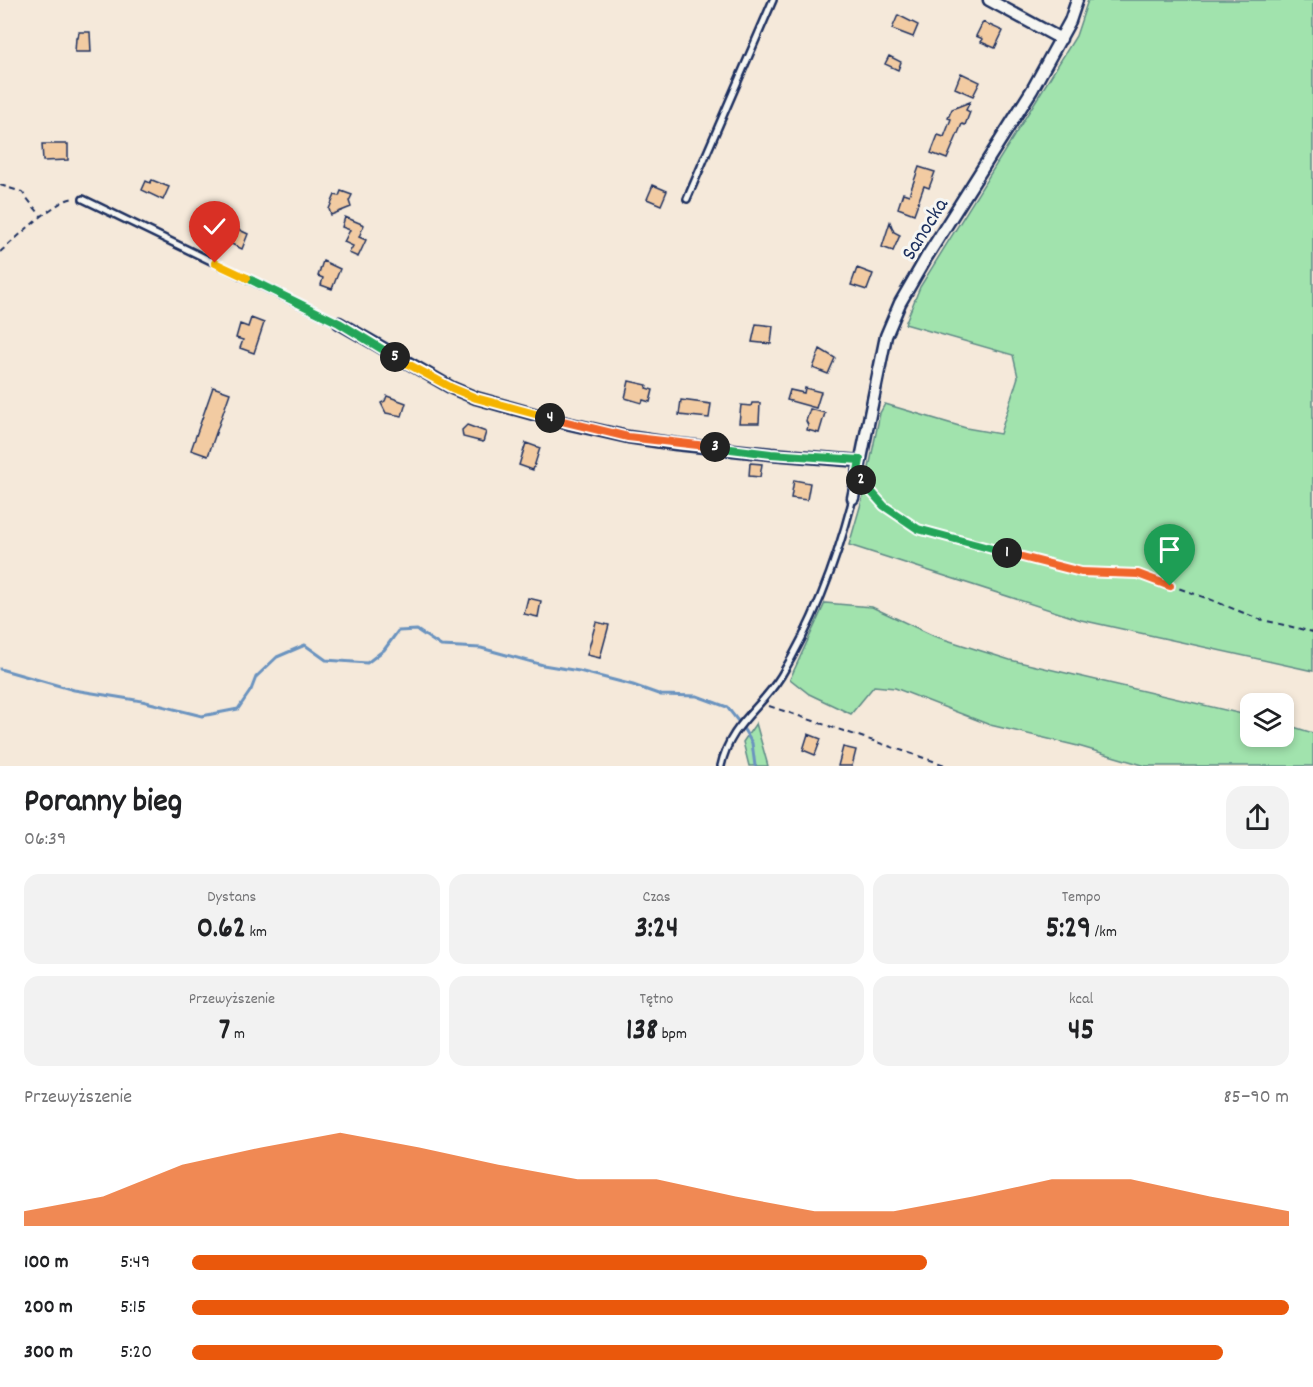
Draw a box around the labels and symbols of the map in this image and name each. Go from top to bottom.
street label: Sanocka [895,192,958,267]
pin [189,201,240,263]
pin: 5 [380,342,410,372]
pin: 4 [535,403,565,433]
pin: 3 [700,432,730,462]
pin: 2 [846,465,876,495]
pin [1144,524,1195,586]
pin: 1 [992,538,1022,568]

